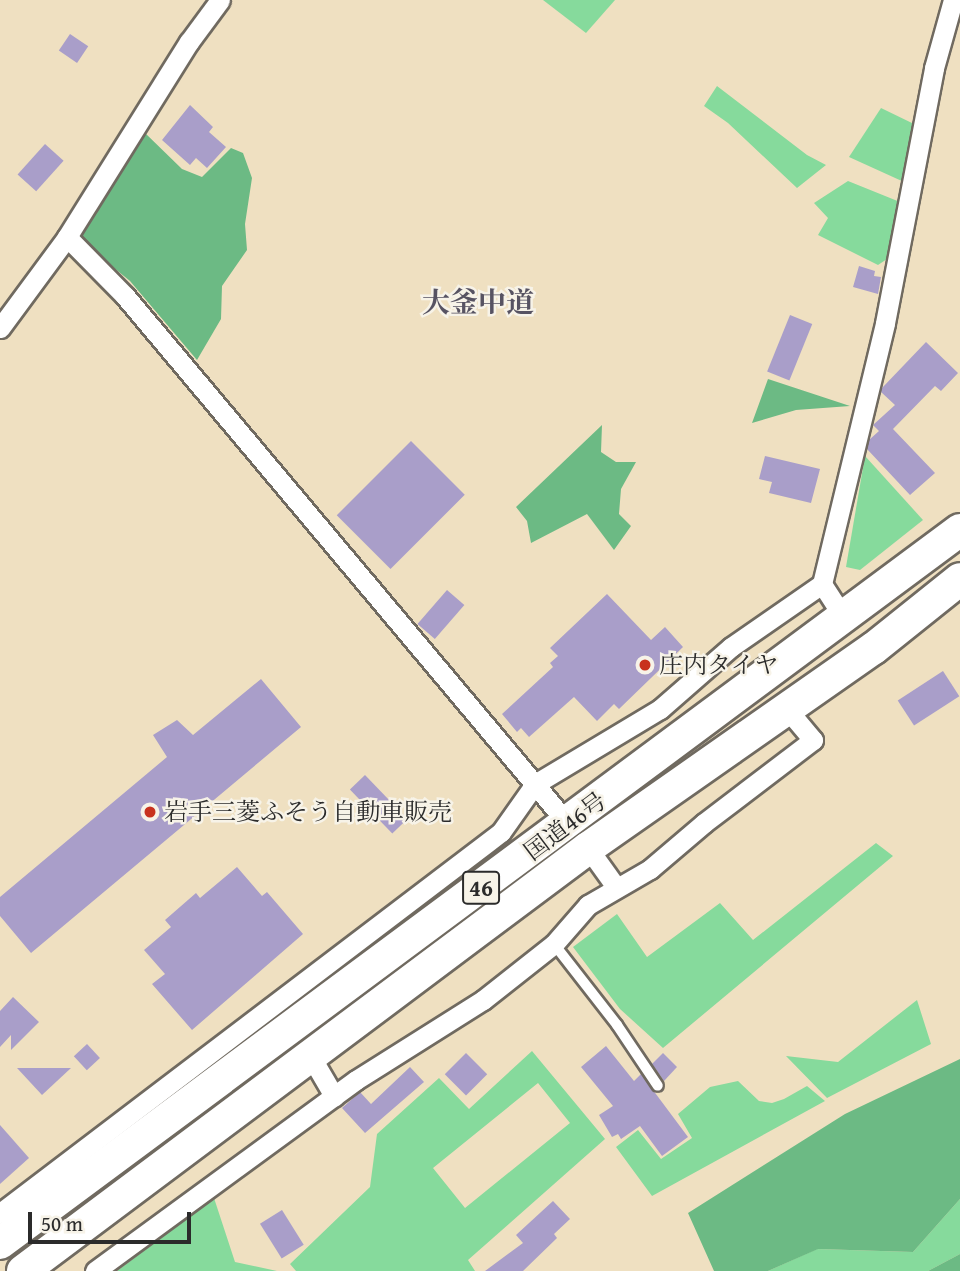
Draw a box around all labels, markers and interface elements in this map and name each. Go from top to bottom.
district label: 大釜中道 [422,285,534,319]
place label: 庄内タイヤ [659,651,779,679]
marker: 庄内タイヤ [637,657,653,673]
street label: 国道46号 [518,786,612,866]
place label: 岩手三菱ふそう自動車販売 [164,798,452,826]
marker: 岩手三菱ふそう自動車販売 [142,804,158,820]
road number: 46 [462,868,500,908]
scale bar [32,1198,194,1242]
text: 50 m [41,1208,83,1239]

